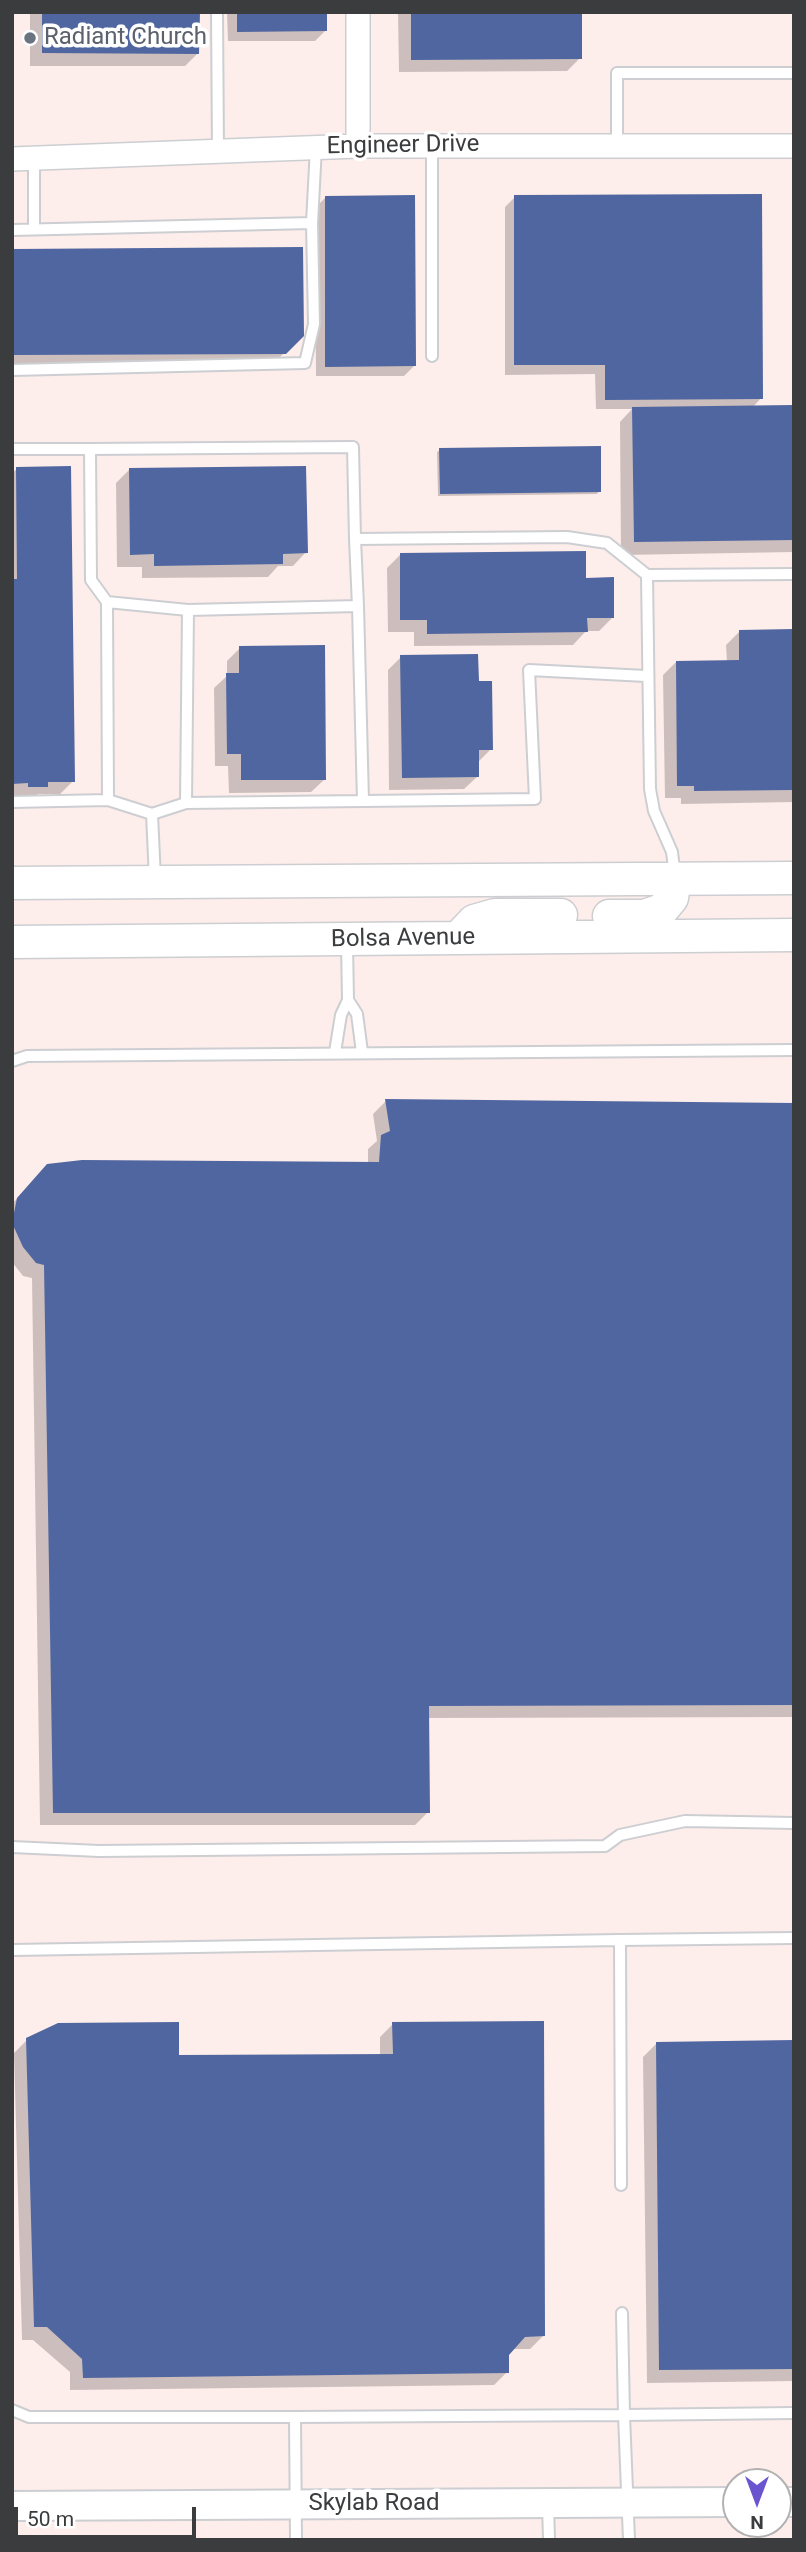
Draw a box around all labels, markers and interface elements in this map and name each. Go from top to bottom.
place label: Radiant Church [44,24,207,52]
marker: Radiant Church [22,30,38,46]
street label: Engineer Drive [326,130,480,162]
street label: Bolsa Avenue [331,923,475,955]
north arrow [722,2468,792,2538]
street label: Skylab Road [308,2490,440,2518]
scale bar [18,2492,200,2536]
text: 50 m [27,2507,74,2531]
text: N [750,2511,764,2534]

